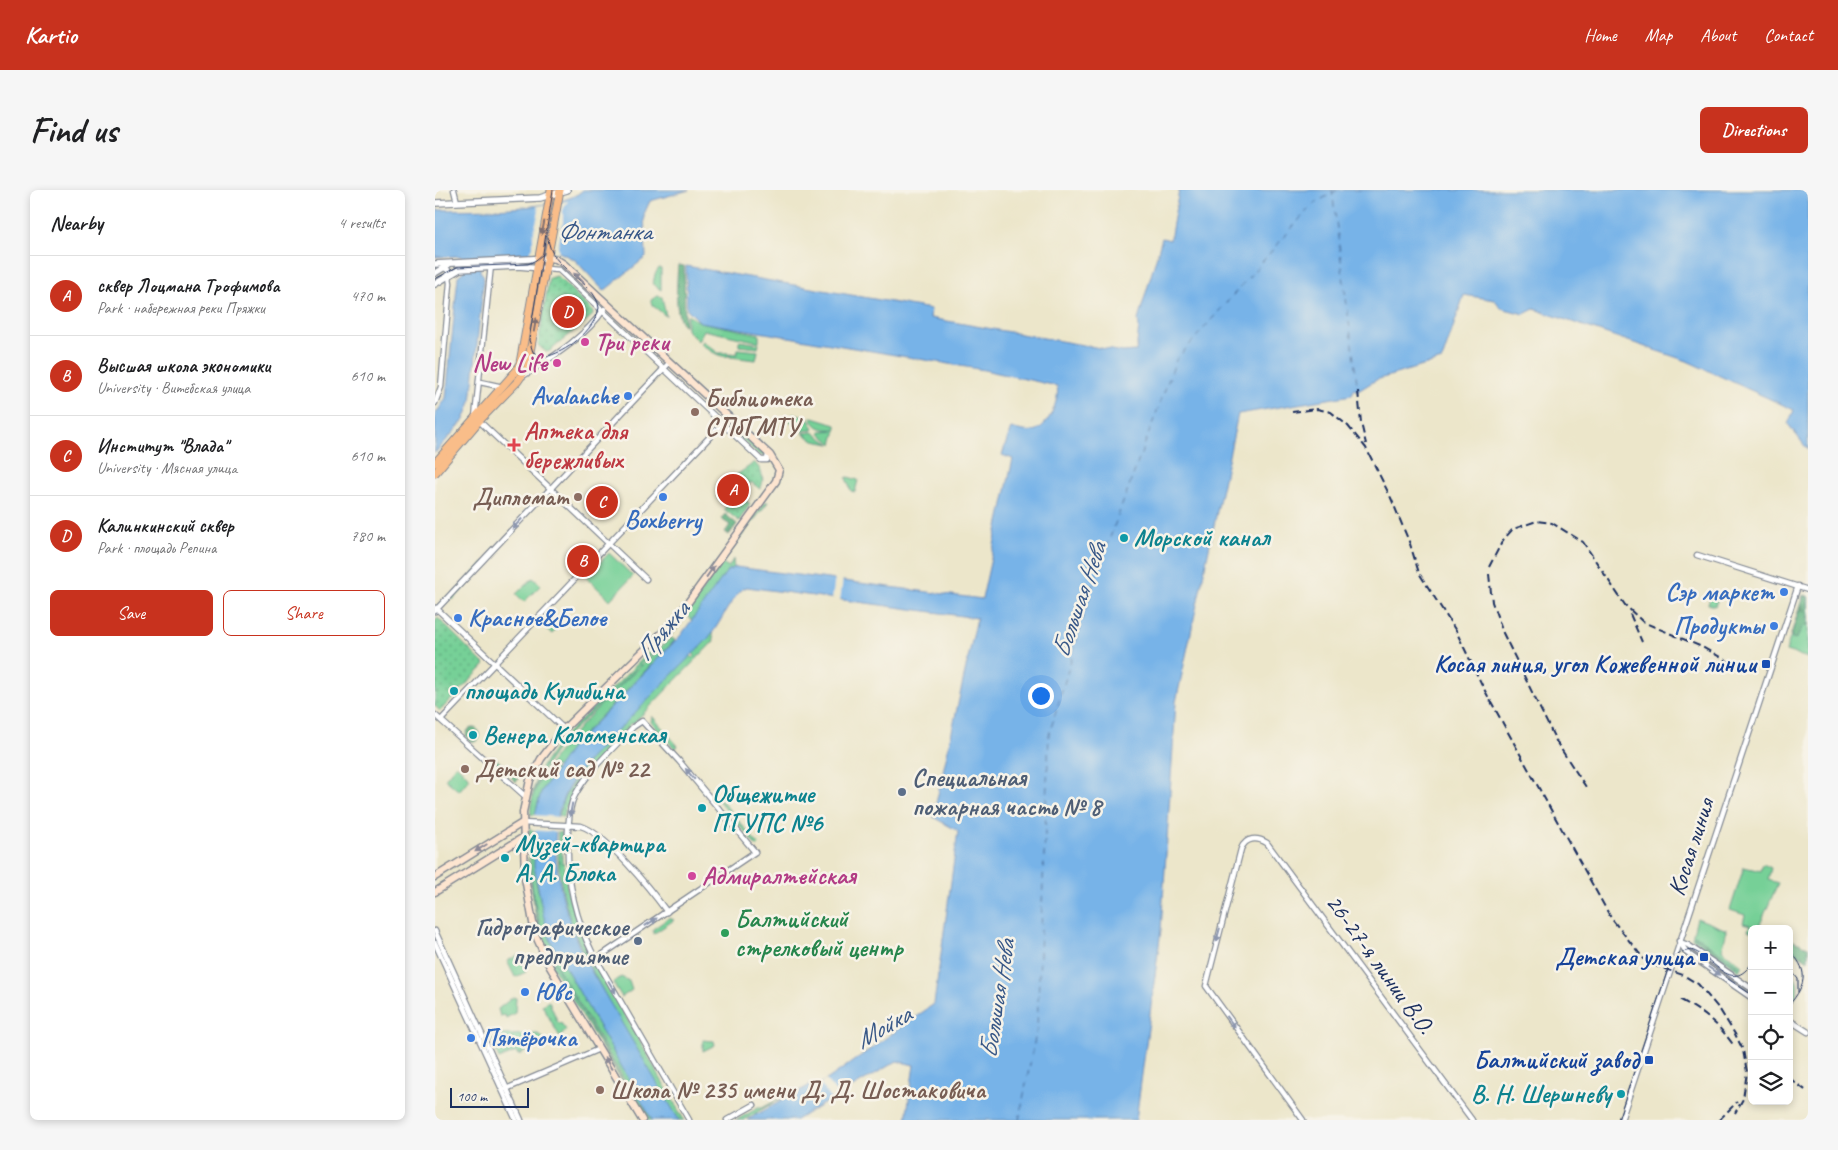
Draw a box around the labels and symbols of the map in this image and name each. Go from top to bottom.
water label: Фонтанка [557,215,654,248]
one-way arrow [539,221,547,237]
one-way arrow [574,272,586,284]
pin: D [552,293,584,331]
one-way arrow [532,316,540,332]
place label: Три реки [595,326,671,358]
marker: Три реки [579,336,591,348]
place label: New Life [473,347,549,379]
marker: New Life [551,357,563,369]
place label: Avalanche [531,380,620,412]
place label: Библиотека СПбГМТУ [705,382,814,443]
marker: Avalanche [622,390,634,402]
marker: Библиотека СПбГМТУ [689,406,701,418]
place label: Аптека для бережливых [524,415,630,476]
marker: Аптека для бережливых [508,439,520,451]
pin: A [717,471,749,509]
place label: Дипломат [473,481,571,513]
pin: C [586,483,618,521]
marker: Дипломат [572,491,584,503]
marker: Boxberry [657,491,669,503]
place label: Boxberry [625,504,704,536]
one-way arrow [511,518,523,530]
place label: Морской канал [1134,522,1271,554]
marker: Морской канал [1118,532,1130,544]
water label: Большая Нева [1044,536,1115,662]
pin: B [567,542,599,580]
one-way arrow [705,565,715,579]
place label: Сэр маркет [1666,576,1776,608]
marker: Сэр маркет [1778,586,1790,598]
water label: Пряжка [627,592,698,668]
place label: Красное&Белое [468,602,608,634]
place label: Продукты [1674,610,1766,642]
marker: Красное&Белое [452,612,464,624]
marker: Продукты [1768,620,1780,632]
place label: Косая линия, угол Кожевенной линии [1434,648,1758,680]
marker: Косая линия, угол Кожевенной линии [1760,658,1772,670]
place label: площадь Кулибина [464,675,626,707]
your location [1028,683,1054,709]
marker: площадь Кулибина [448,685,460,697]
place label: Венера Коломенская [483,719,668,751]
marker: Венера Коломенская [467,729,479,741]
place label: Детский сад № 22 [475,753,652,785]
place label: Специальная пожарная часть № 8 [912,762,1104,823]
marker: Детский сад № 22 [459,763,471,775]
one-way arrow [685,768,696,781]
place label: Общежитие ПГУПС №6 [712,778,825,839]
marker: Специальная пожарная часть № 8 [896,786,908,798]
street label: Косая линия [1660,792,1722,900]
one-way arrow [566,802,574,818]
marker: Общежитие ПГУПС №6 [696,802,708,814]
place label: Музей-квартира А. А. Блока [515,828,667,889]
one-way arrow [474,844,487,853]
marker: Музей-квартира А. А. Блока [499,852,511,864]
place label: Адмиралтейская [702,860,858,892]
marker: Адмиралтейская [686,870,698,882]
street label: 26-27-я линии В.О. [1318,888,1442,1040]
place label: Балтийский стрелковый центр [735,903,904,964]
place label: Гидрографическое предприятие [475,911,631,972]
one-way arrow [645,918,658,927]
marker: Балтийский стрелковый центр [719,927,731,939]
one-way arrow [1214,927,1222,942]
marker: Гидрографическое предприятие [632,935,644,947]
water label: Большая Нева [971,935,1023,1060]
place label: Детская улица [1555,941,1696,973]
marker: Детская улица [1698,951,1710,963]
one-way arrow [1707,966,1721,976]
place label: Ювс [535,976,573,1008]
one-way arrow [608,980,617,993]
marker: Ювс [519,986,531,998]
water label: Мойка [849,997,919,1056]
one-way arrow [1226,1015,1237,1028]
place label: Пятёрочка [481,1022,579,1054]
marker: Пятёрочка [465,1032,477,1044]
place label: Балтийский завод [1474,1044,1642,1076]
marker: Балтийский завод [1643,1054,1655,1066]
one-way arrow [603,1057,612,1070]
place label: Школа № 235 имени Д. Д. Шостаковича [610,1074,987,1106]
place label: В. Н. Шершневу [1471,1078,1613,1110]
marker: Школа № 235 имени Д. Д. Шостаковича [594,1084,606,1096]
scale bar [450,1085,529,1108]
marker: В. Н. Шершневу [1615,1088,1627,1100]

